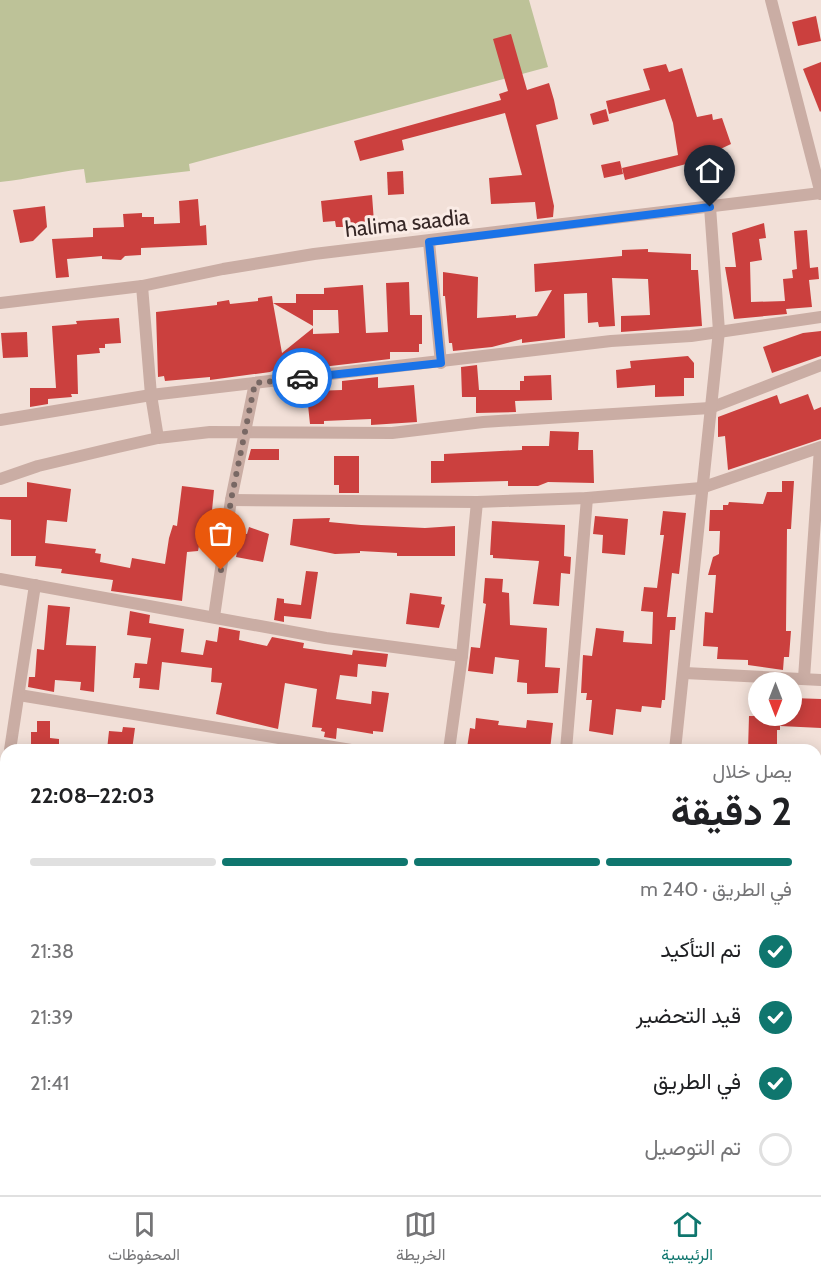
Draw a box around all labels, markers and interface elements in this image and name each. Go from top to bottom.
pin [684,145,735,207]
icon: home [693,154,726,187]
street label: halima saadia [344,203,471,243]
courier [272,348,332,408]
icon: car [286,362,319,395]
pin [195,508,246,570]
icon: bag [204,517,237,550]
north arrow [748,672,802,726]
map controls [748,672,802,726]
text: يصل خلال [712,759,792,783]
text: 22:03–22:08 [30,782,155,809]
text: 2 دقيقة [671,787,792,835]
text: في الطريق · 240 m [640,877,792,901]
icon: check [759,935,792,968]
text: تم التأكيد [660,936,741,963]
text: 21:38 [30,939,74,963]
icon: check [759,1001,792,1034]
text: قيد التحضير [636,1002,741,1029]
text: 21:39 [30,1005,73,1029]
icon: check [759,1067,792,1100]
text: في الطريق [653,1068,741,1095]
text: 21:41 [30,1071,69,1095]
text: تم التوصيل [644,1134,741,1161]
tab: المحفوظات [108,1208,180,1269]
tab: الخريطة [396,1208,445,1269]
tab: الرئيسية [661,1208,713,1269]

